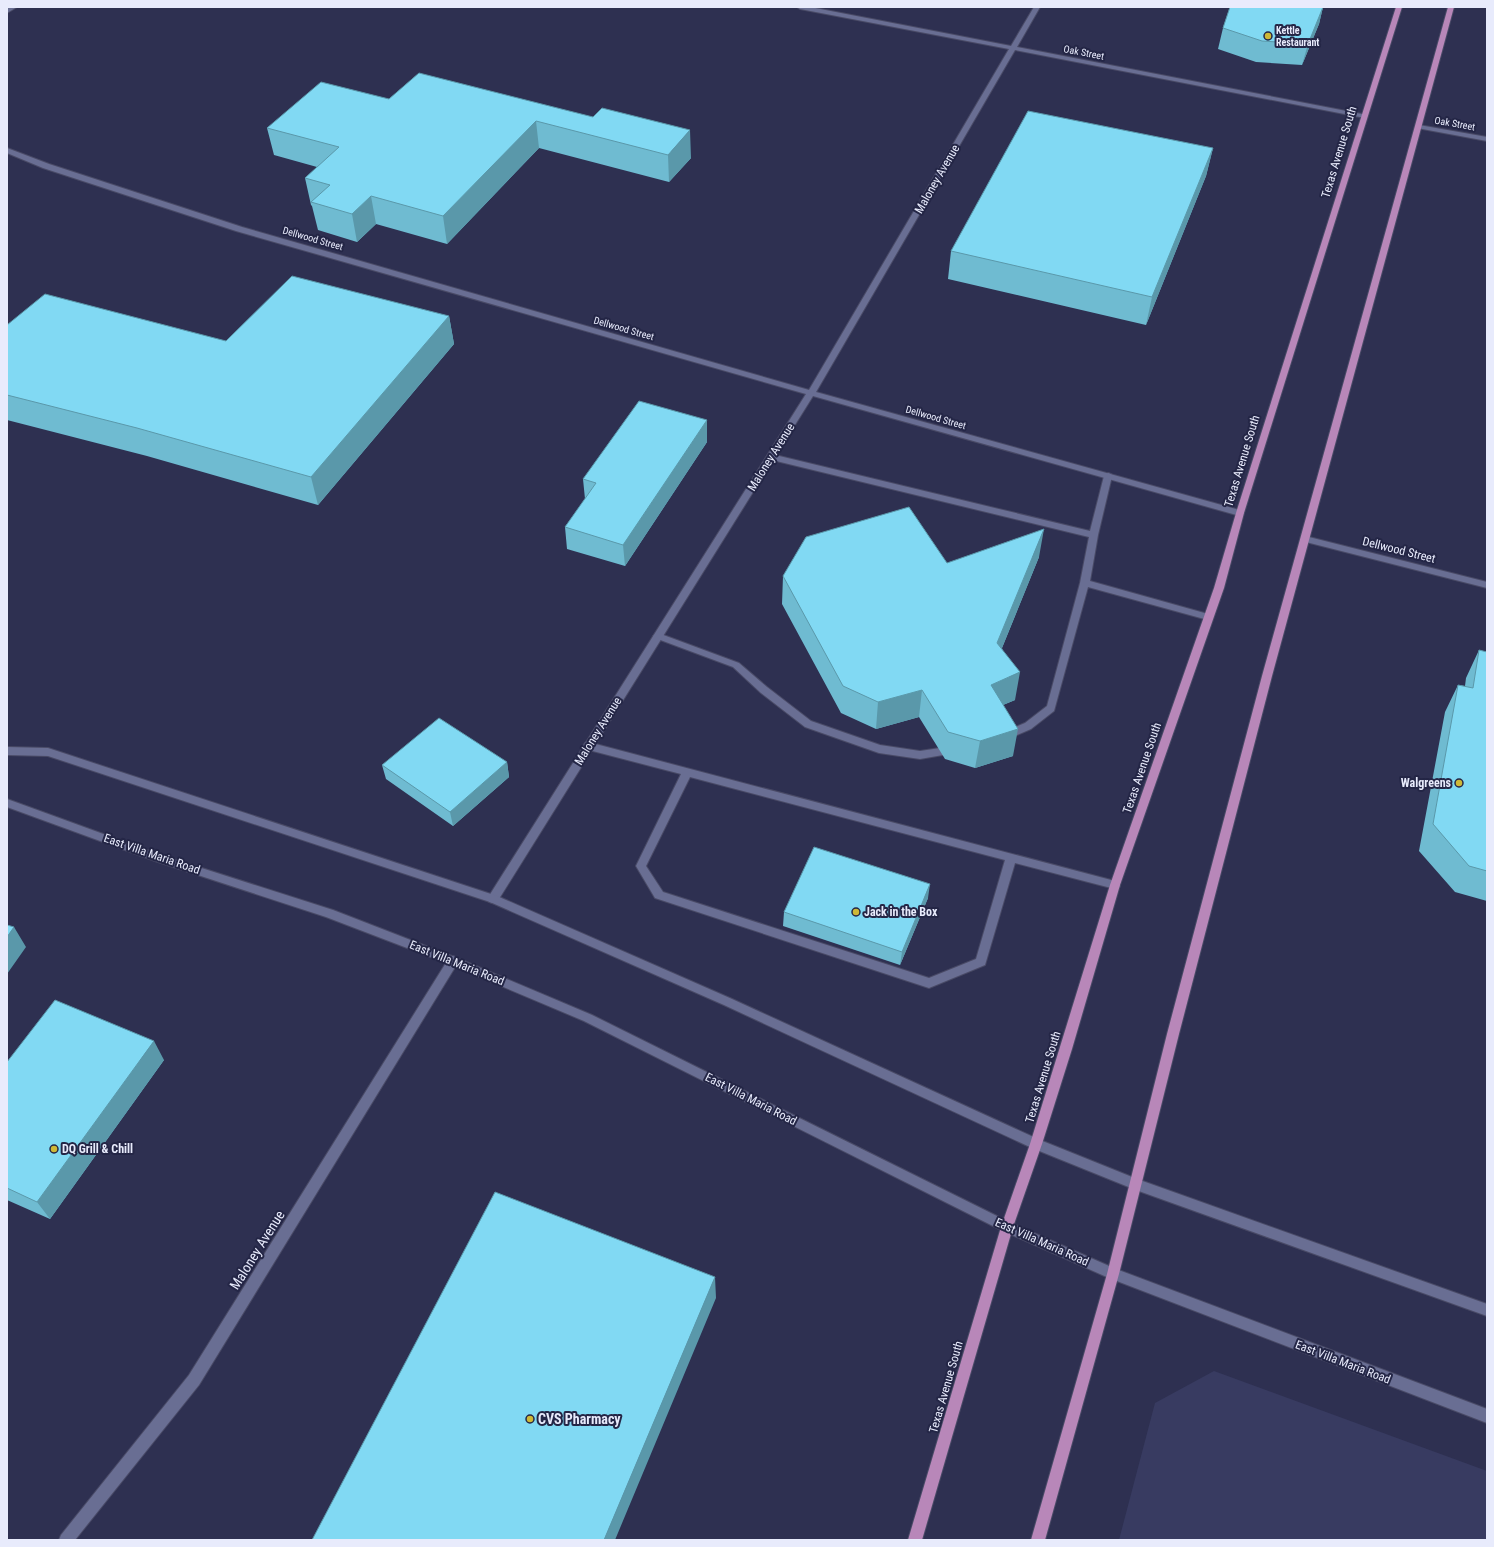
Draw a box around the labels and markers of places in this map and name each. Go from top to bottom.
place label: Kettle Restaurant [1276,25,1319,48]
marker: Kettle Restaurant [1263,31,1273,41]
place label: Walgreens [1401,776,1452,790]
marker: Walgreens [1454,778,1464,788]
place label: Jack in the Box [864,905,938,919]
marker: Jack in the Box [851,907,861,917]
place label: DQ Grill & Chill [62,1142,133,1156]
marker: DQ Grill & Chill [49,1144,59,1154]
place label: CVS Pharmacy [538,1411,621,1427]
marker: CVS Pharmacy [525,1414,535,1424]

